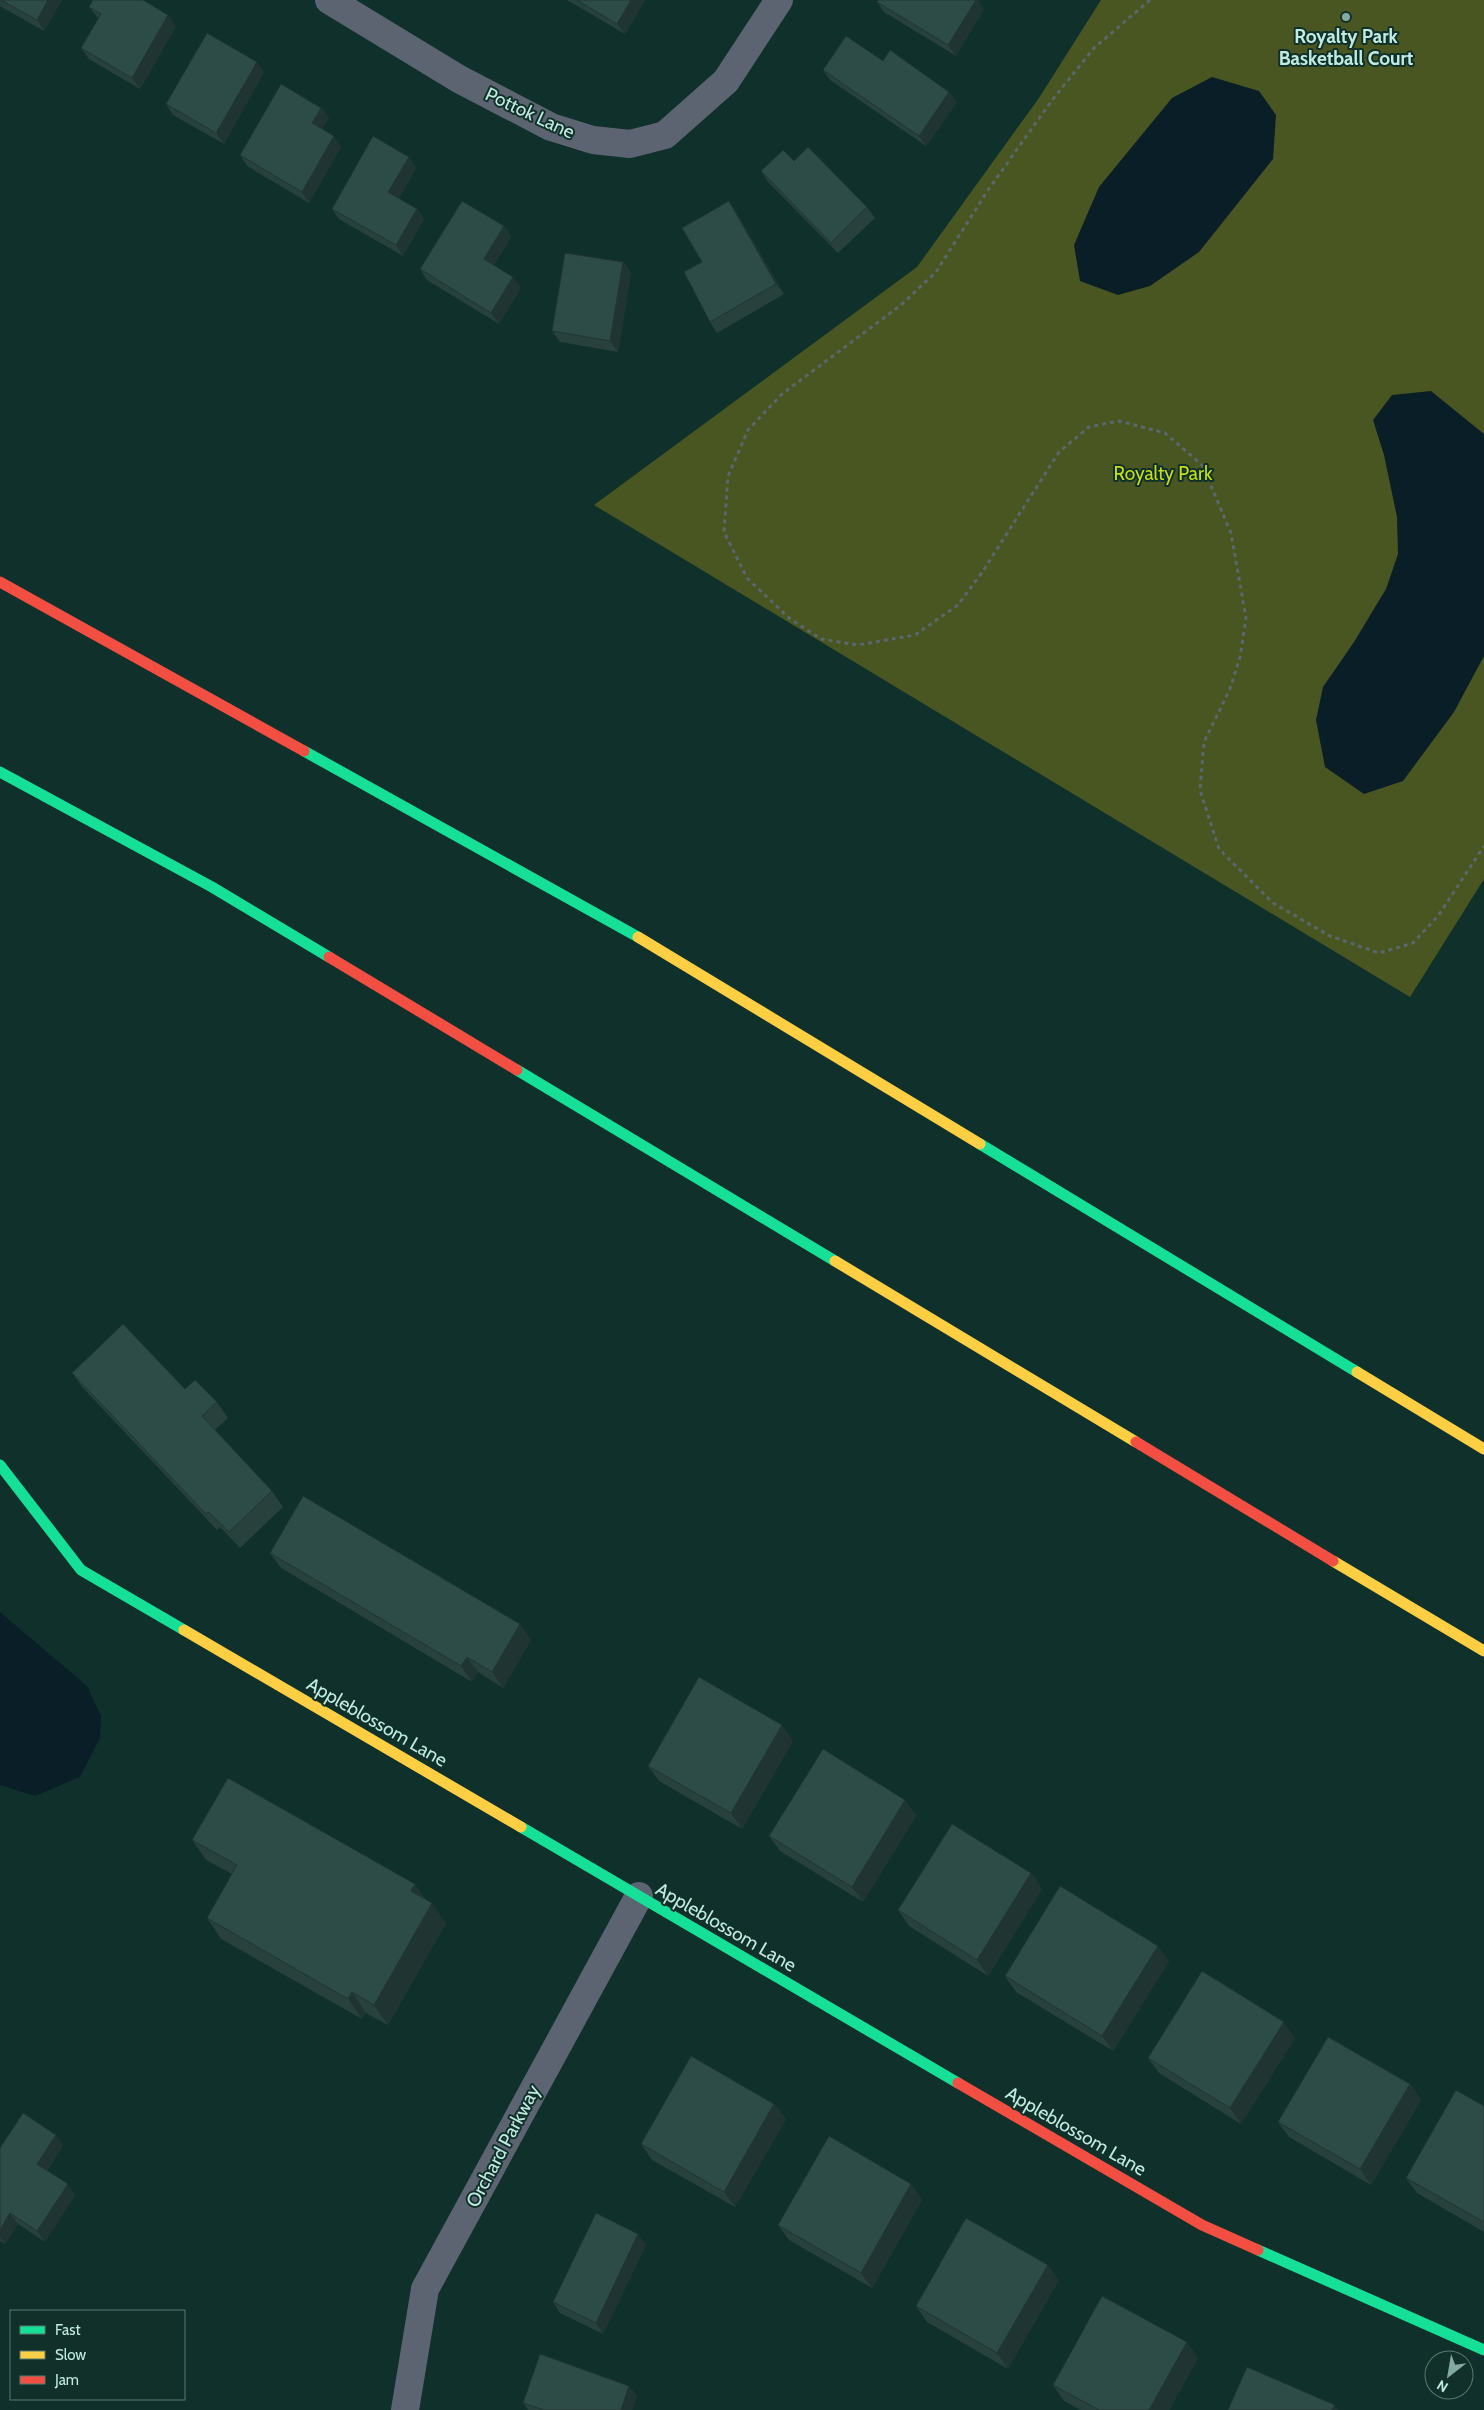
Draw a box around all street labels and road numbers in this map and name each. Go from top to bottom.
street label: Pottok Lane [482,82,579,144]
street label: Appleblossom Lane [303,1672,452,1772]
street label: Appleblossom Lane [652,1877,801,1977]
street label: Orchard Parkway [461,2081,545,2211]
street label: Appleblossom Lane [1002,2081,1151,2181]

